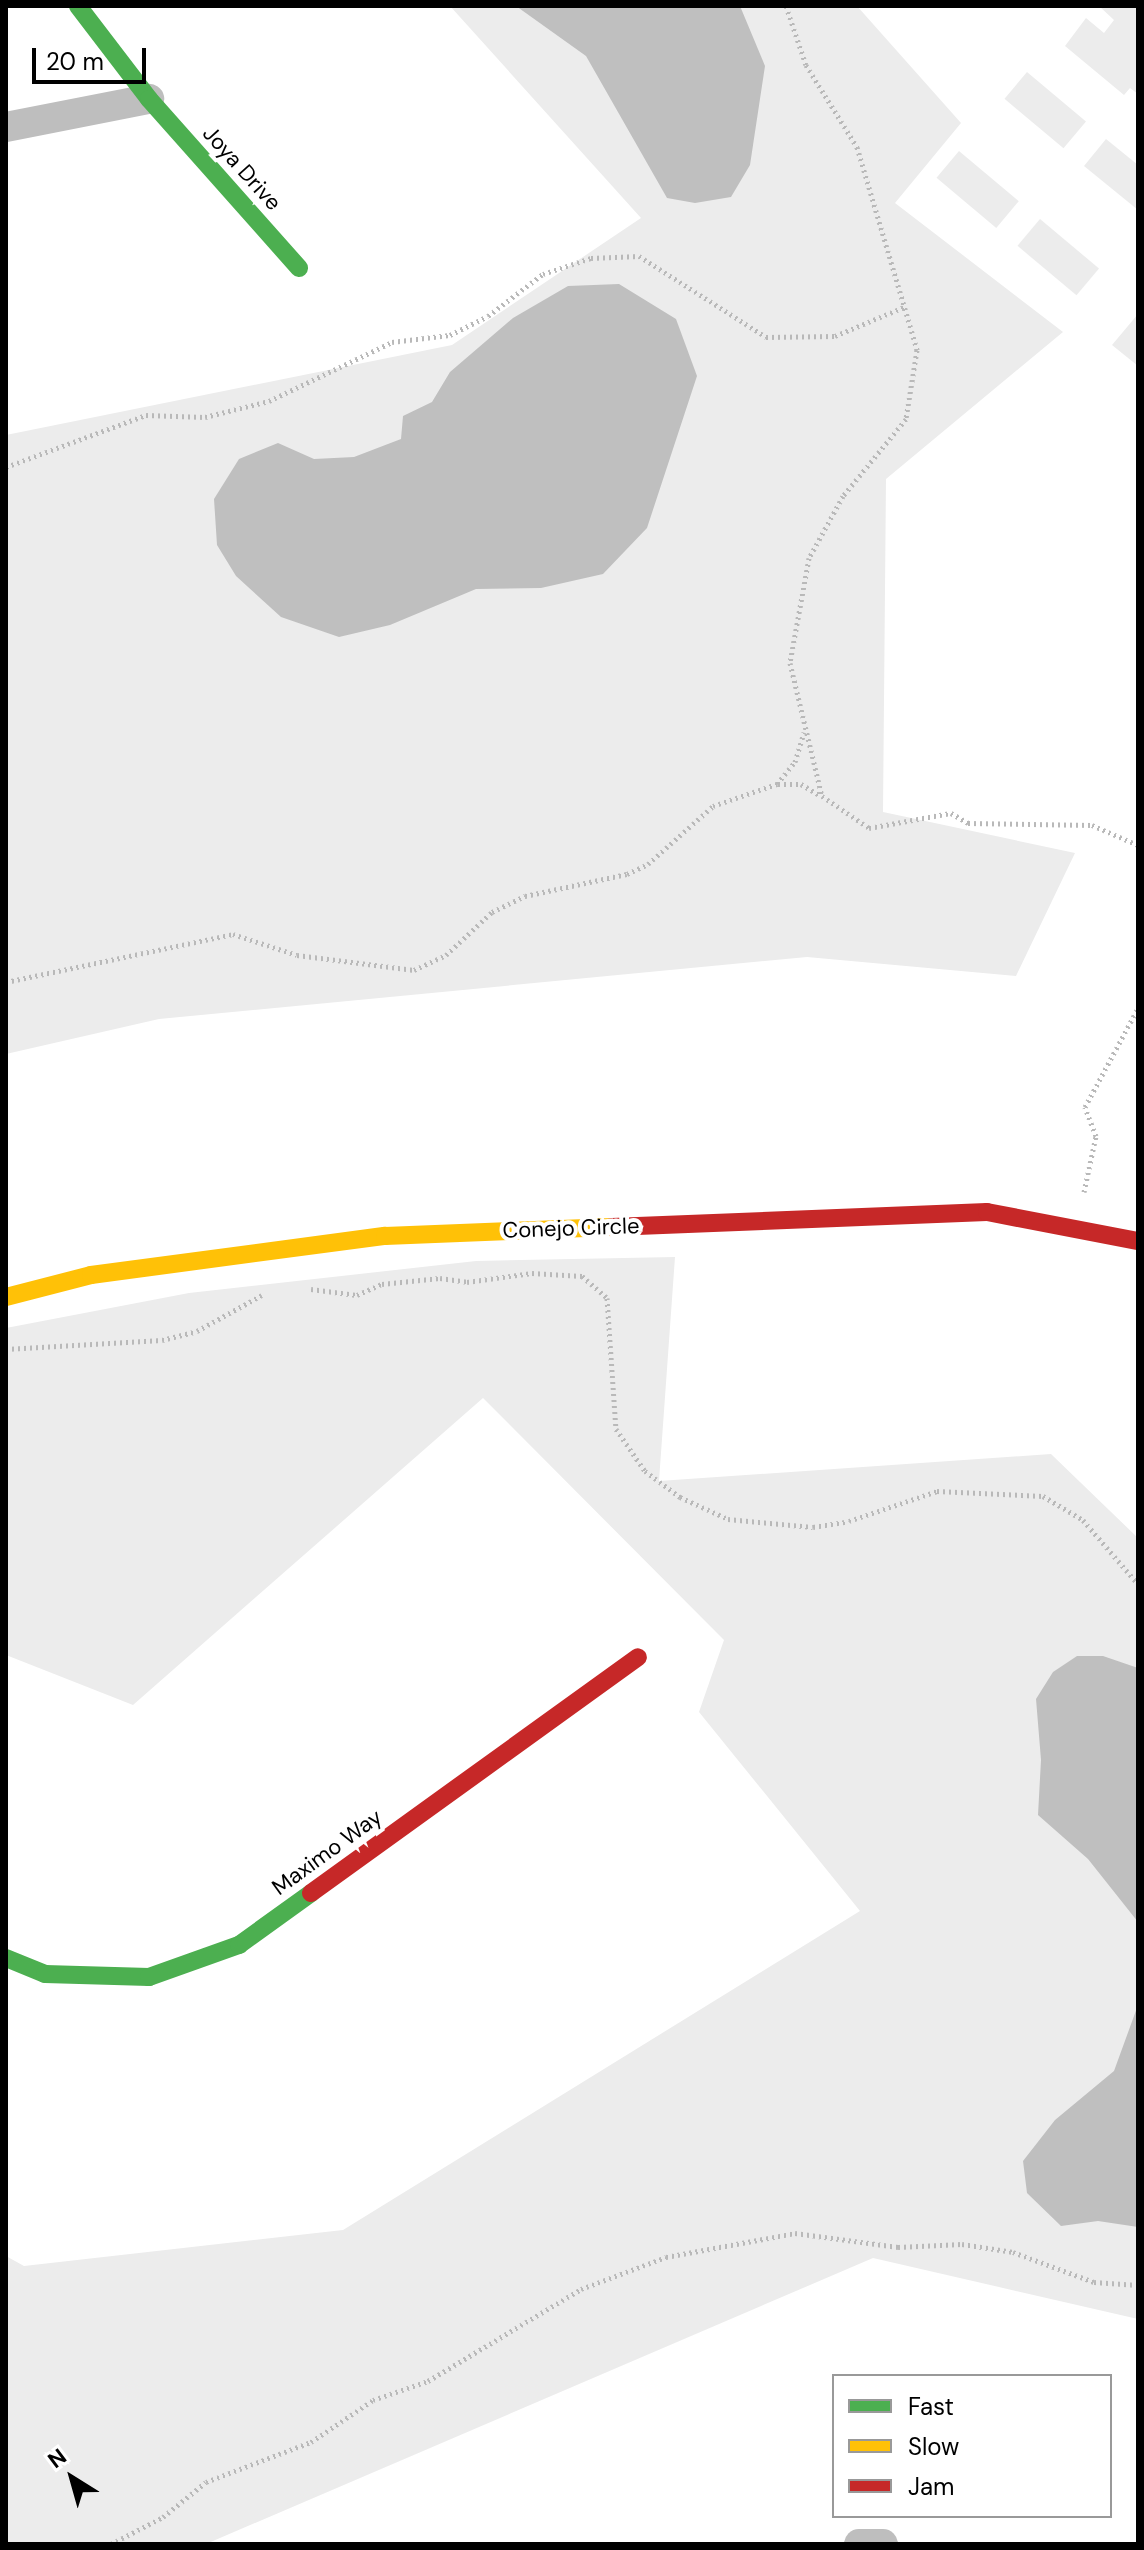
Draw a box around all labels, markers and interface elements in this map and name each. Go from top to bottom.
scale bar [36,32,150,82]
text: 20 m [46,46,104,77]
street label: Joya Drive [197,120,287,216]
street label: Conejo Circle [502,1212,640,1244]
street label: Maximo Way [267,1803,387,1901]
legend [832,2374,1112,2518]
text: Fast [908,2391,954,2422]
text: Slow [908,2431,959,2462]
north arrow [32,2438,112,2518]
text: N [42,2442,72,2475]
text: Jam [908,2471,954,2502]

